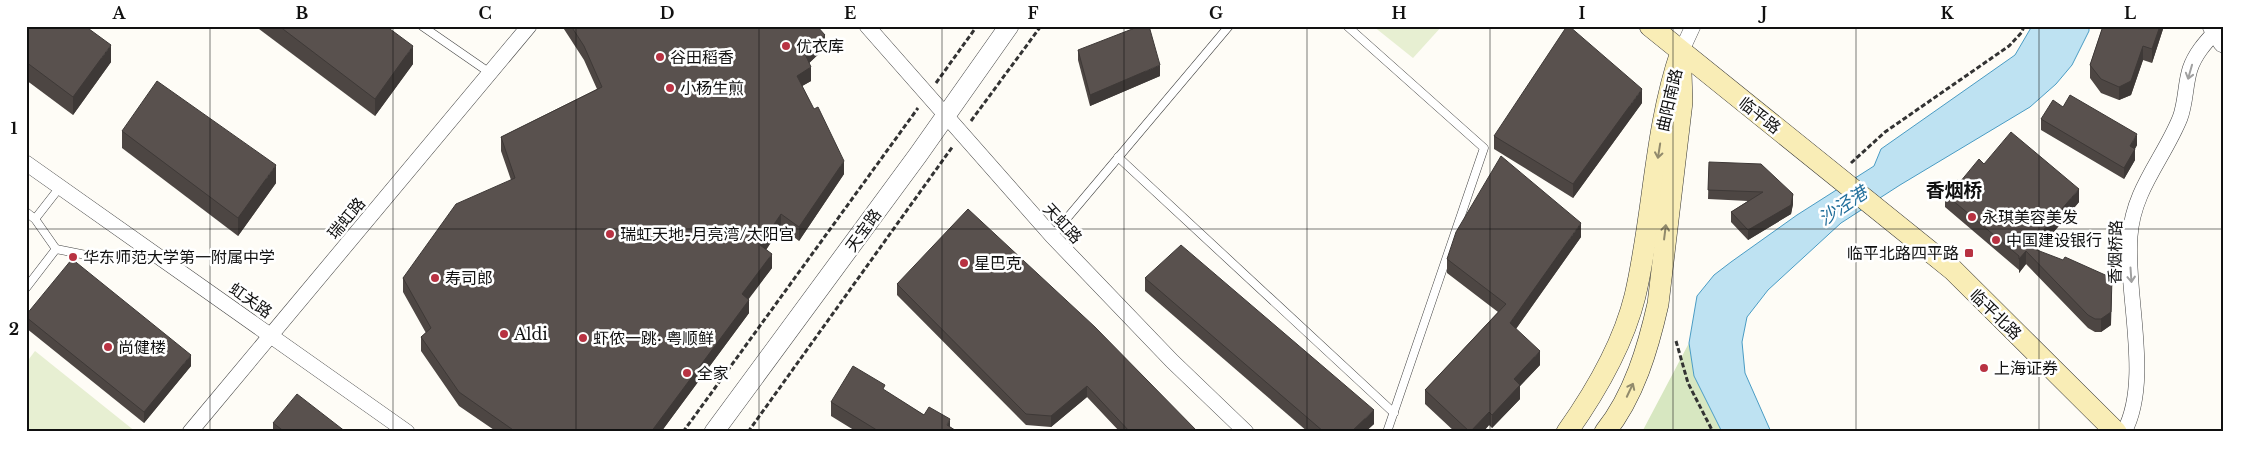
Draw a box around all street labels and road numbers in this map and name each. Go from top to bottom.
street label: 曲阳南路 [1652,67,1686,133]
street label: 临平路 [1735,92,1785,138]
street label: 瑞虹路 [323,193,369,243]
street label: 天虹路 [1039,199,1087,247]
street label: 天宝路 [841,205,885,255]
street label: 香烟桥路 [2104,220,2126,284]
street label: 虹关路 [226,278,276,322]
street label: 临平北路 [1966,285,2026,343]

